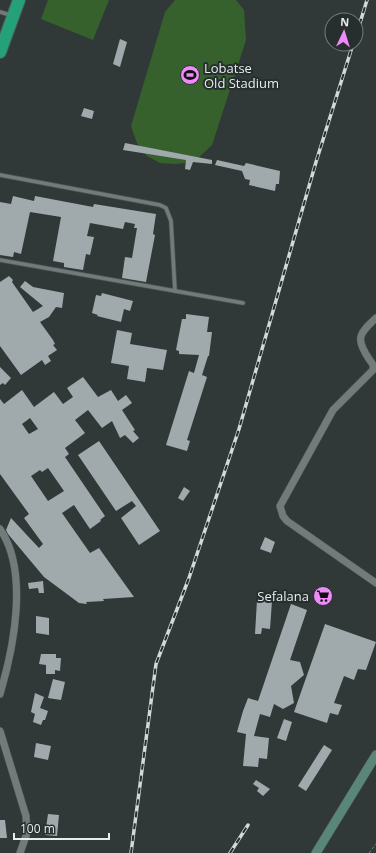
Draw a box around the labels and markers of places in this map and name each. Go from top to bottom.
place label: Lobatse Old Stadium [204,59,279,92]
sports icon: Lobatse Old Stadium [179,64,201,86]
supermarket icon: Sefalana [312,585,334,607]
place label: Sefalana [257,587,309,605]

